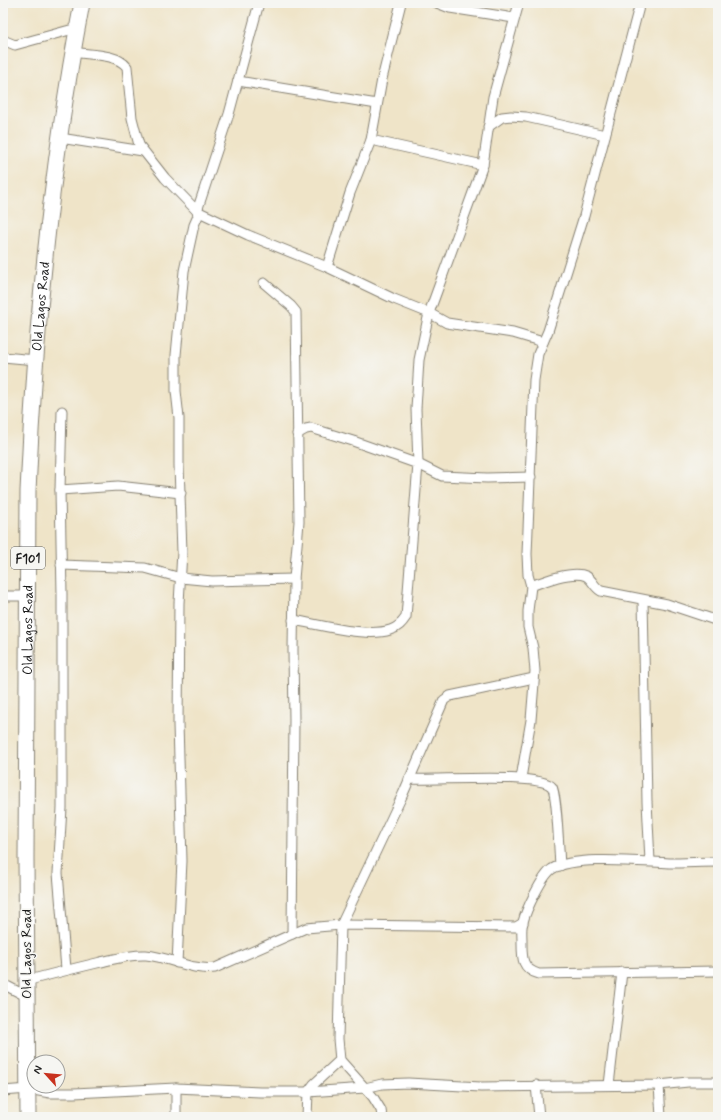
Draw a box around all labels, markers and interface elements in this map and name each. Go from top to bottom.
street label: Old Lagos Road [28,261,54,352]
road number: F101 [11,547,45,569]
street label: Old Lagos Road [19,585,37,675]
street label: Old Lagos Road [18,909,36,999]
north arrow [26,1054,66,1094]
text: N [30,1063,46,1076]

